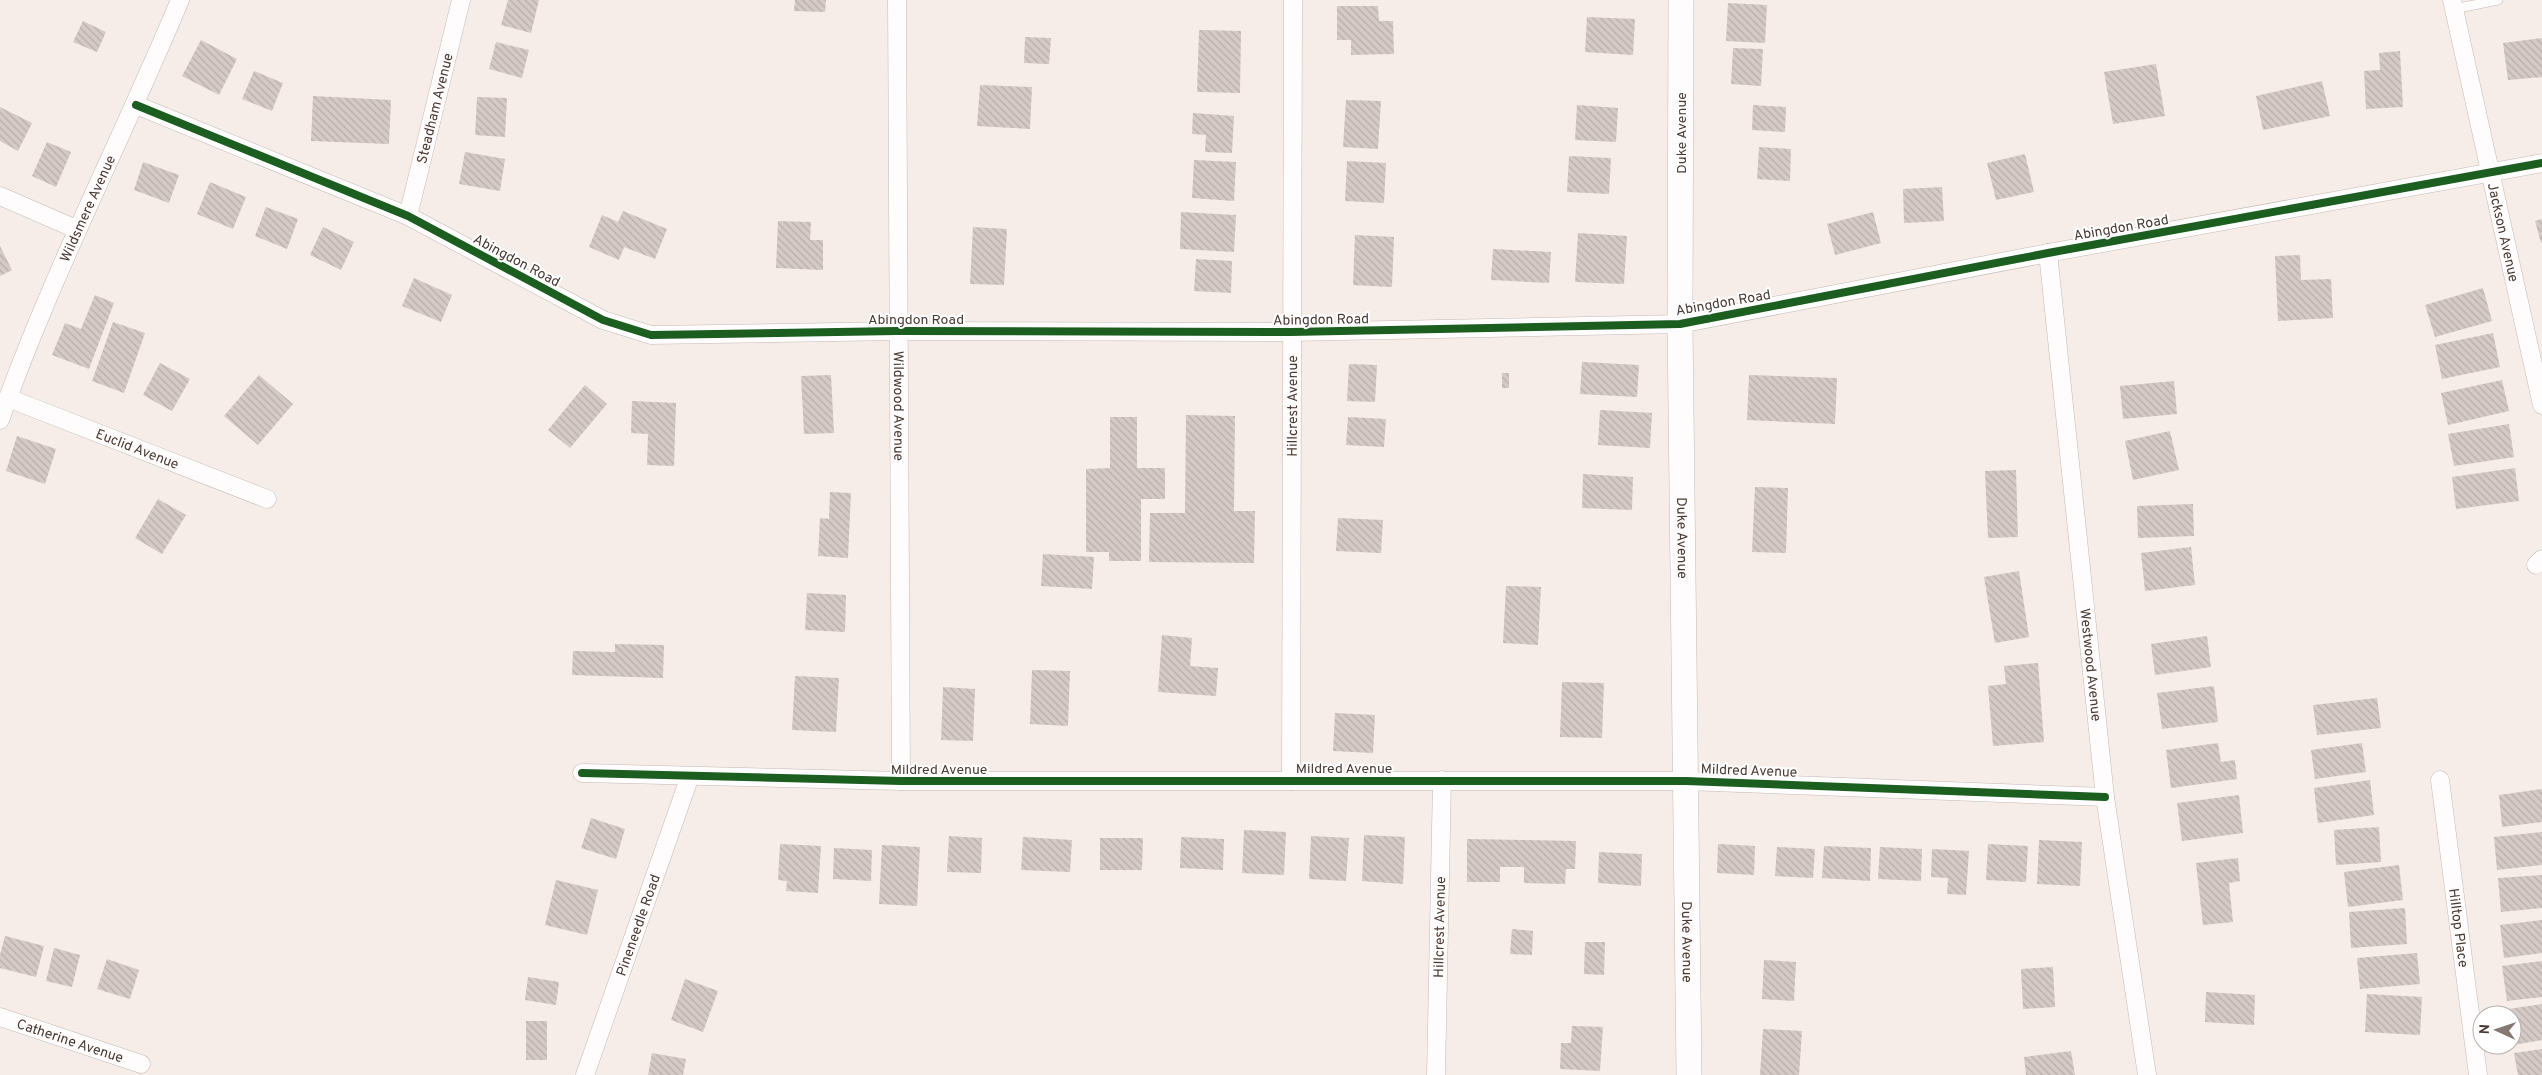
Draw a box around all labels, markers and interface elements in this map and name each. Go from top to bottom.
street label: Steadham Avenue [414,52,458,166]
street label: Duke Avenue [1674,92,1691,174]
street label: Wildsmere Avenue [57,153,120,265]
street label: Jackson Avenue [2483,181,2521,284]
street label: Abingdon Road [2072,212,2170,245]
street label: Abingdon Road [470,231,563,291]
street label: Abingdon Road [1674,287,1772,320]
street label: Abingdon Road [1273,311,1369,330]
street label: Abingdon Road [868,312,964,329]
street label: Wildwood Avenue [889,351,906,461]
street label: Hillcrest Avenue [1285,355,1302,457]
street label: Euclid Avenue [93,426,181,474]
street label: Duke Avenue [1672,497,1690,579]
street label: Westwood Avenue [2075,607,2104,722]
street label: Mildred Avenue [1296,761,1392,778]
street label: Mildred Avenue [1700,761,1798,782]
street label: Mildred Avenue [891,762,987,779]
street label: Pineneedle Road [613,872,665,979]
street label: Hillcrest Avenue [1431,876,1450,978]
street label: Hilltop Place [2444,887,2471,969]
street label: Duke Avenue [1677,901,1695,983]
north arrow [2472,1005,2522,1055]
street label: Catherine Avenue [14,1016,125,1067]
text: N [2477,1024,2494,1035]

